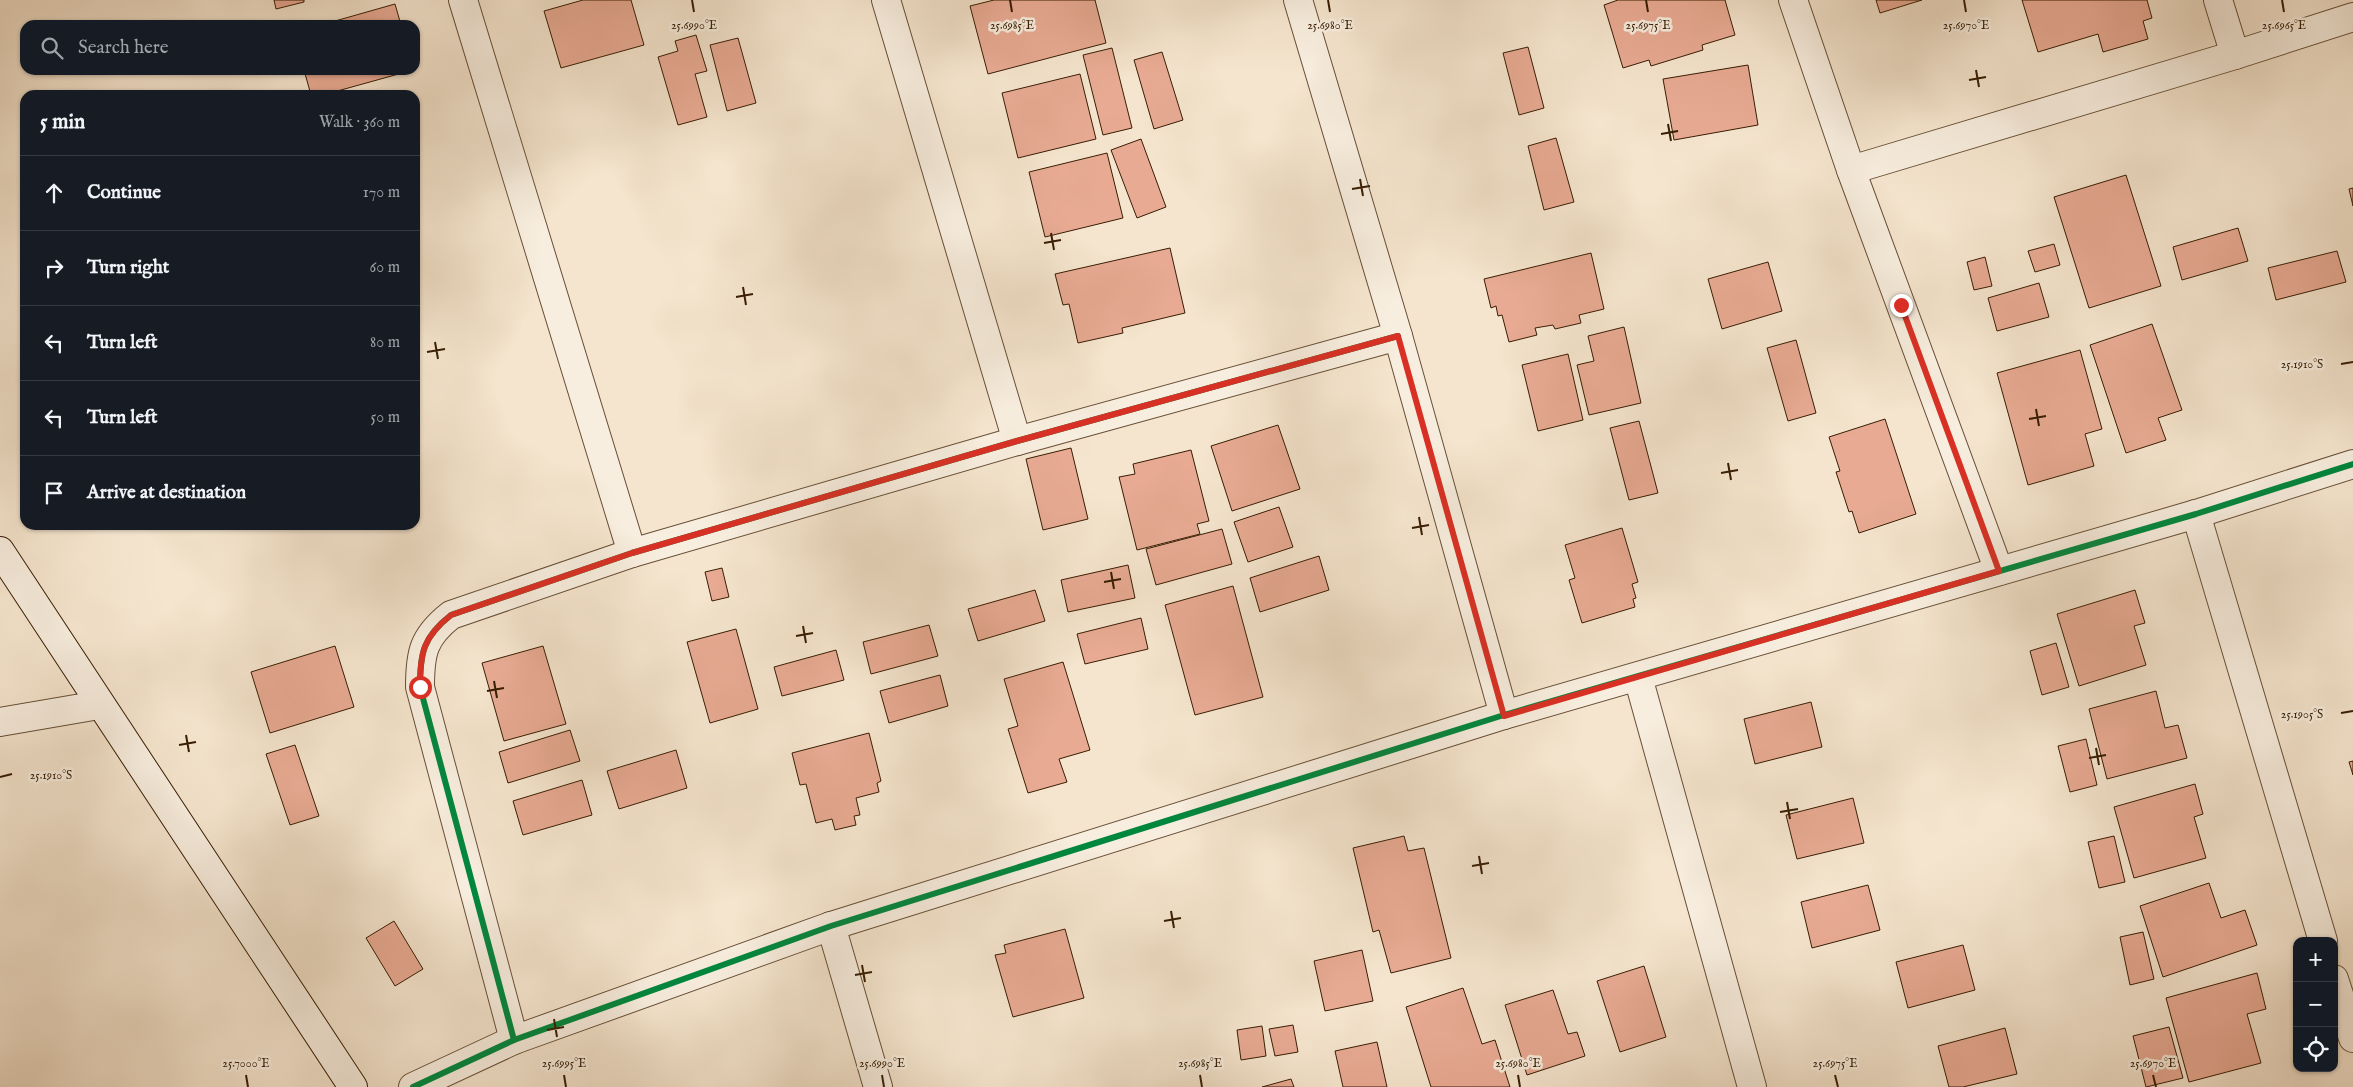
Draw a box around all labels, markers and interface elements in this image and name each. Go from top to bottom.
text: 25.6990°E [671,18,717,33]
text: 25.6985°E [990,18,1034,33]
text: 25.6980°E [1307,18,1353,33]
text: 25.6975°E [1626,18,1670,33]
text: 25.6970°E [1943,18,1989,33]
text: 25.6965°E [2262,18,2306,33]
search box [20,20,420,75]
icon: search [38,34,66,62]
text: Search here [78,36,169,60]
text: 5 min [40,109,85,136]
text: Walk · 360 m [319,113,400,133]
icon: ahead [40,179,68,207]
text: Continue [87,181,161,205]
text: 170 m [363,183,400,203]
icon: right [40,254,68,282]
text: Turn right [87,256,169,280]
text: 60 m [370,258,400,278]
route end [1890,294,1913,317]
icon: left [40,329,68,357]
text: Turn left [87,331,158,355]
text: 80 m [370,333,400,353]
text: 25.1910°S [2281,357,2323,372]
icon: left [40,404,68,432]
text: Turn left [87,406,158,430]
text: 50 m [371,408,400,428]
icon: arrive [40,479,68,507]
text: Arrive at destination [87,481,246,505]
route start [409,676,432,699]
text: 25.1905°S [2281,707,2323,722]
text: 25.1910°S [30,768,72,783]
map controls [2293,937,2338,1072]
button: + [2293,937,2338,982]
button: − [2293,982,2338,1027]
button: locate [2293,1027,2338,1072]
text: 25.7000°E [222,1056,270,1071]
text: 25.6995°E [542,1056,586,1071]
text: 25.6990°E [859,1056,905,1071]
text: 25.6985°E [1178,1056,1222,1071]
text: 25.6980°E [1495,1056,1541,1071]
text: 25.6975°E [1813,1056,1857,1071]
text: 25.6970°E [2130,1056,2176,1071]

